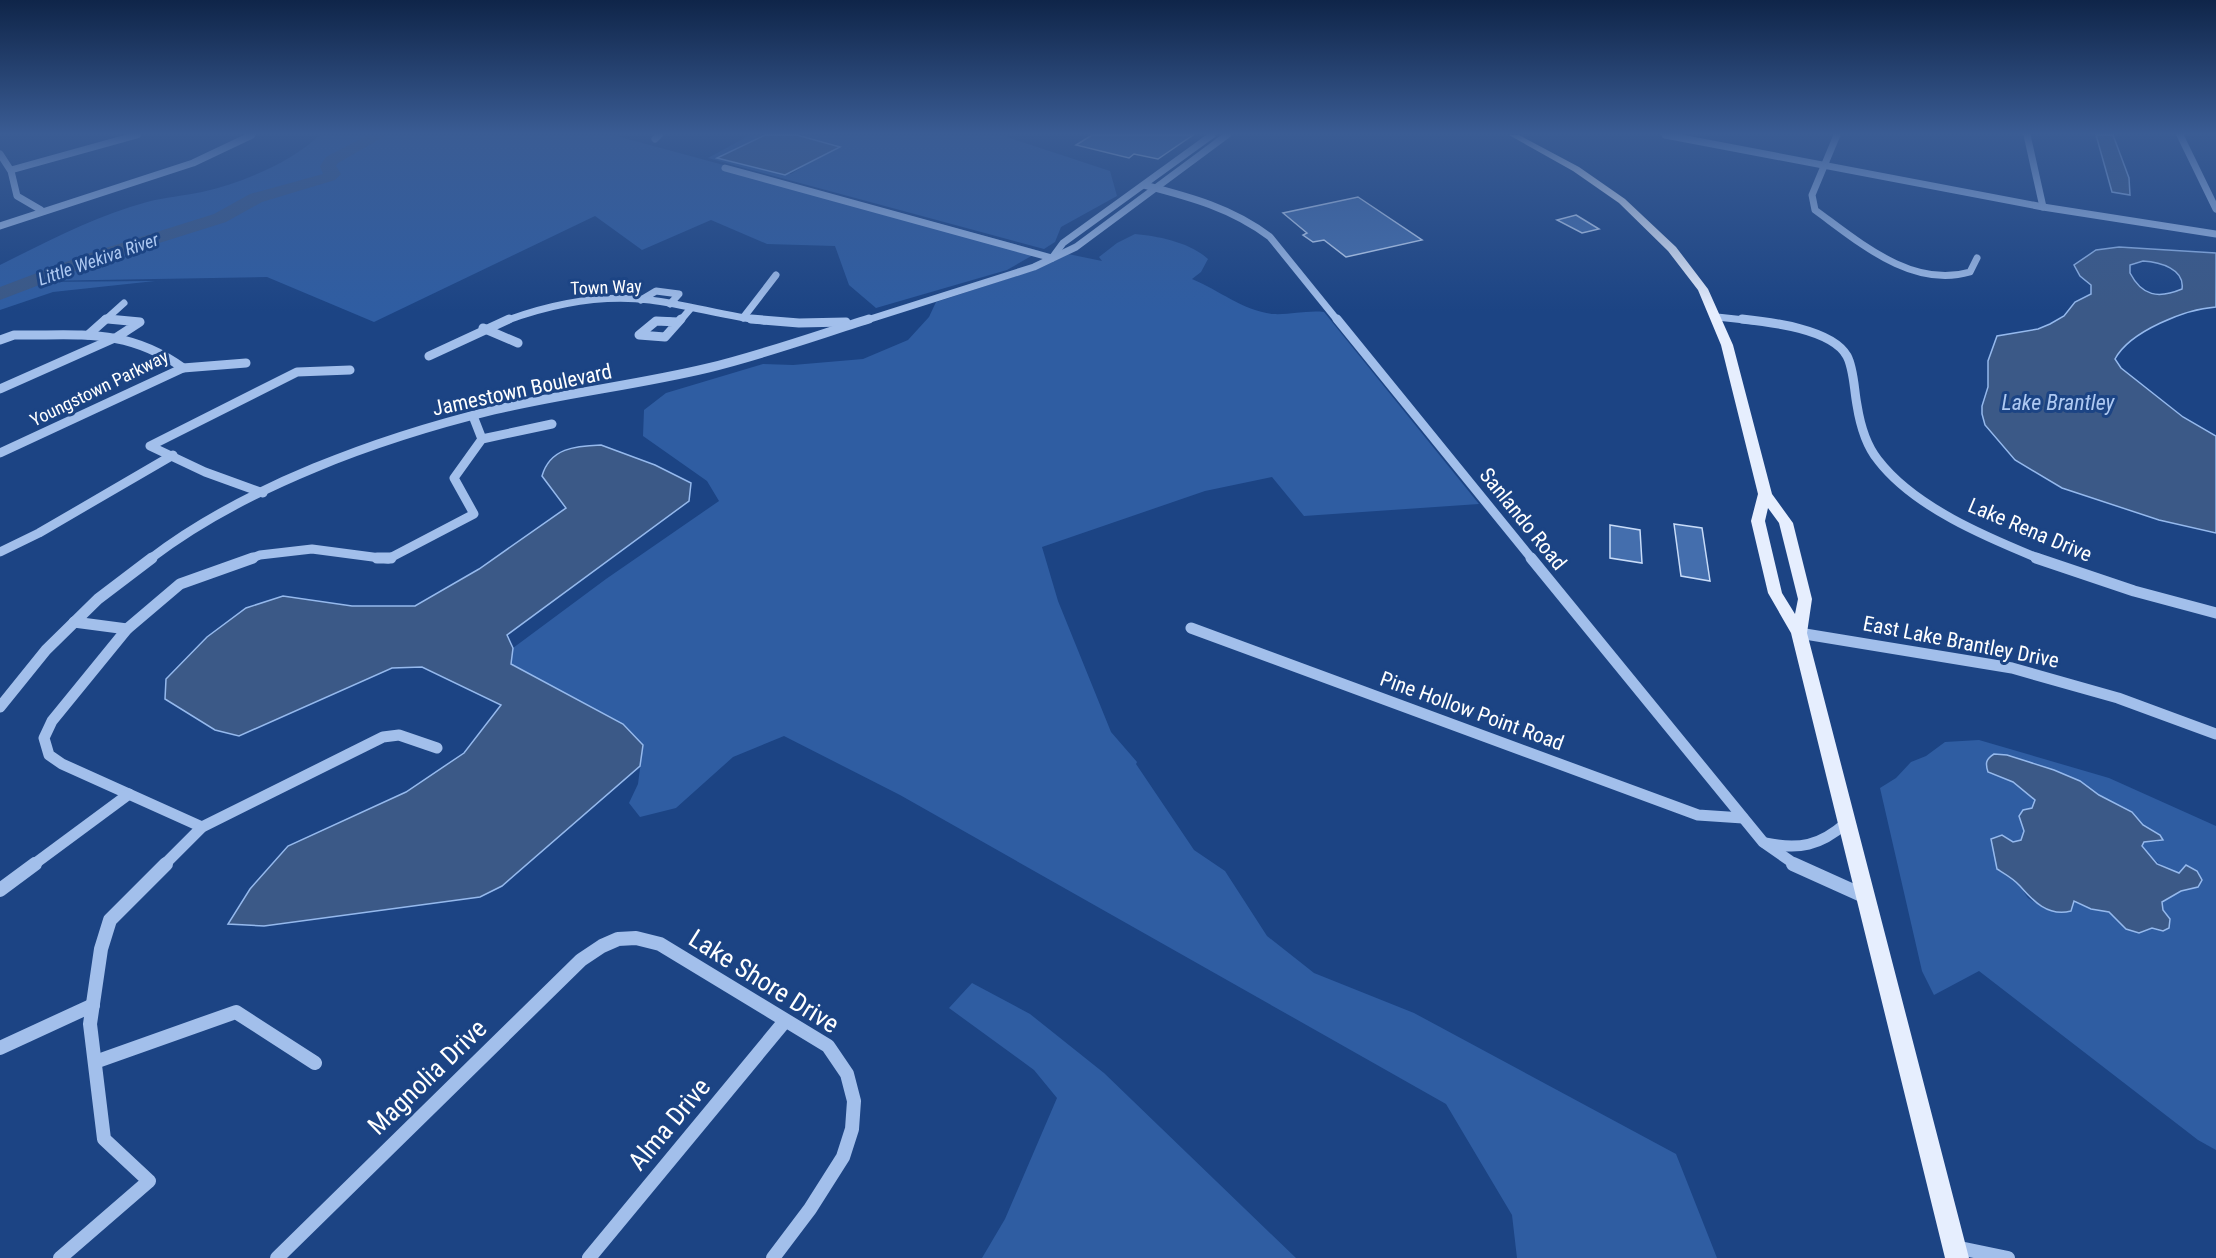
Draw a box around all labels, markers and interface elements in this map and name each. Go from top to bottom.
water label: Little Wekiva River [35,228,162,289]
street label: Town Way [570,275,643,299]
street label: Youngstown Parkway [27,345,172,431]
street label: Jamestown Boulevard [430,359,614,421]
water label: Lake Brantley [2001,390,2116,415]
street label: Sanlando Road [1475,463,1571,575]
street label: Lake Rena Drive [1965,493,2096,567]
street label: East Lake Brantley Drive [1861,611,2061,673]
street label: Pine Hollow Point Road [1377,667,1567,755]
street label: Lake Shore Drive [683,923,845,1039]
street label: Magnolia Drive [362,1013,492,1141]
street label: Alma Drive [622,1072,716,1176]

